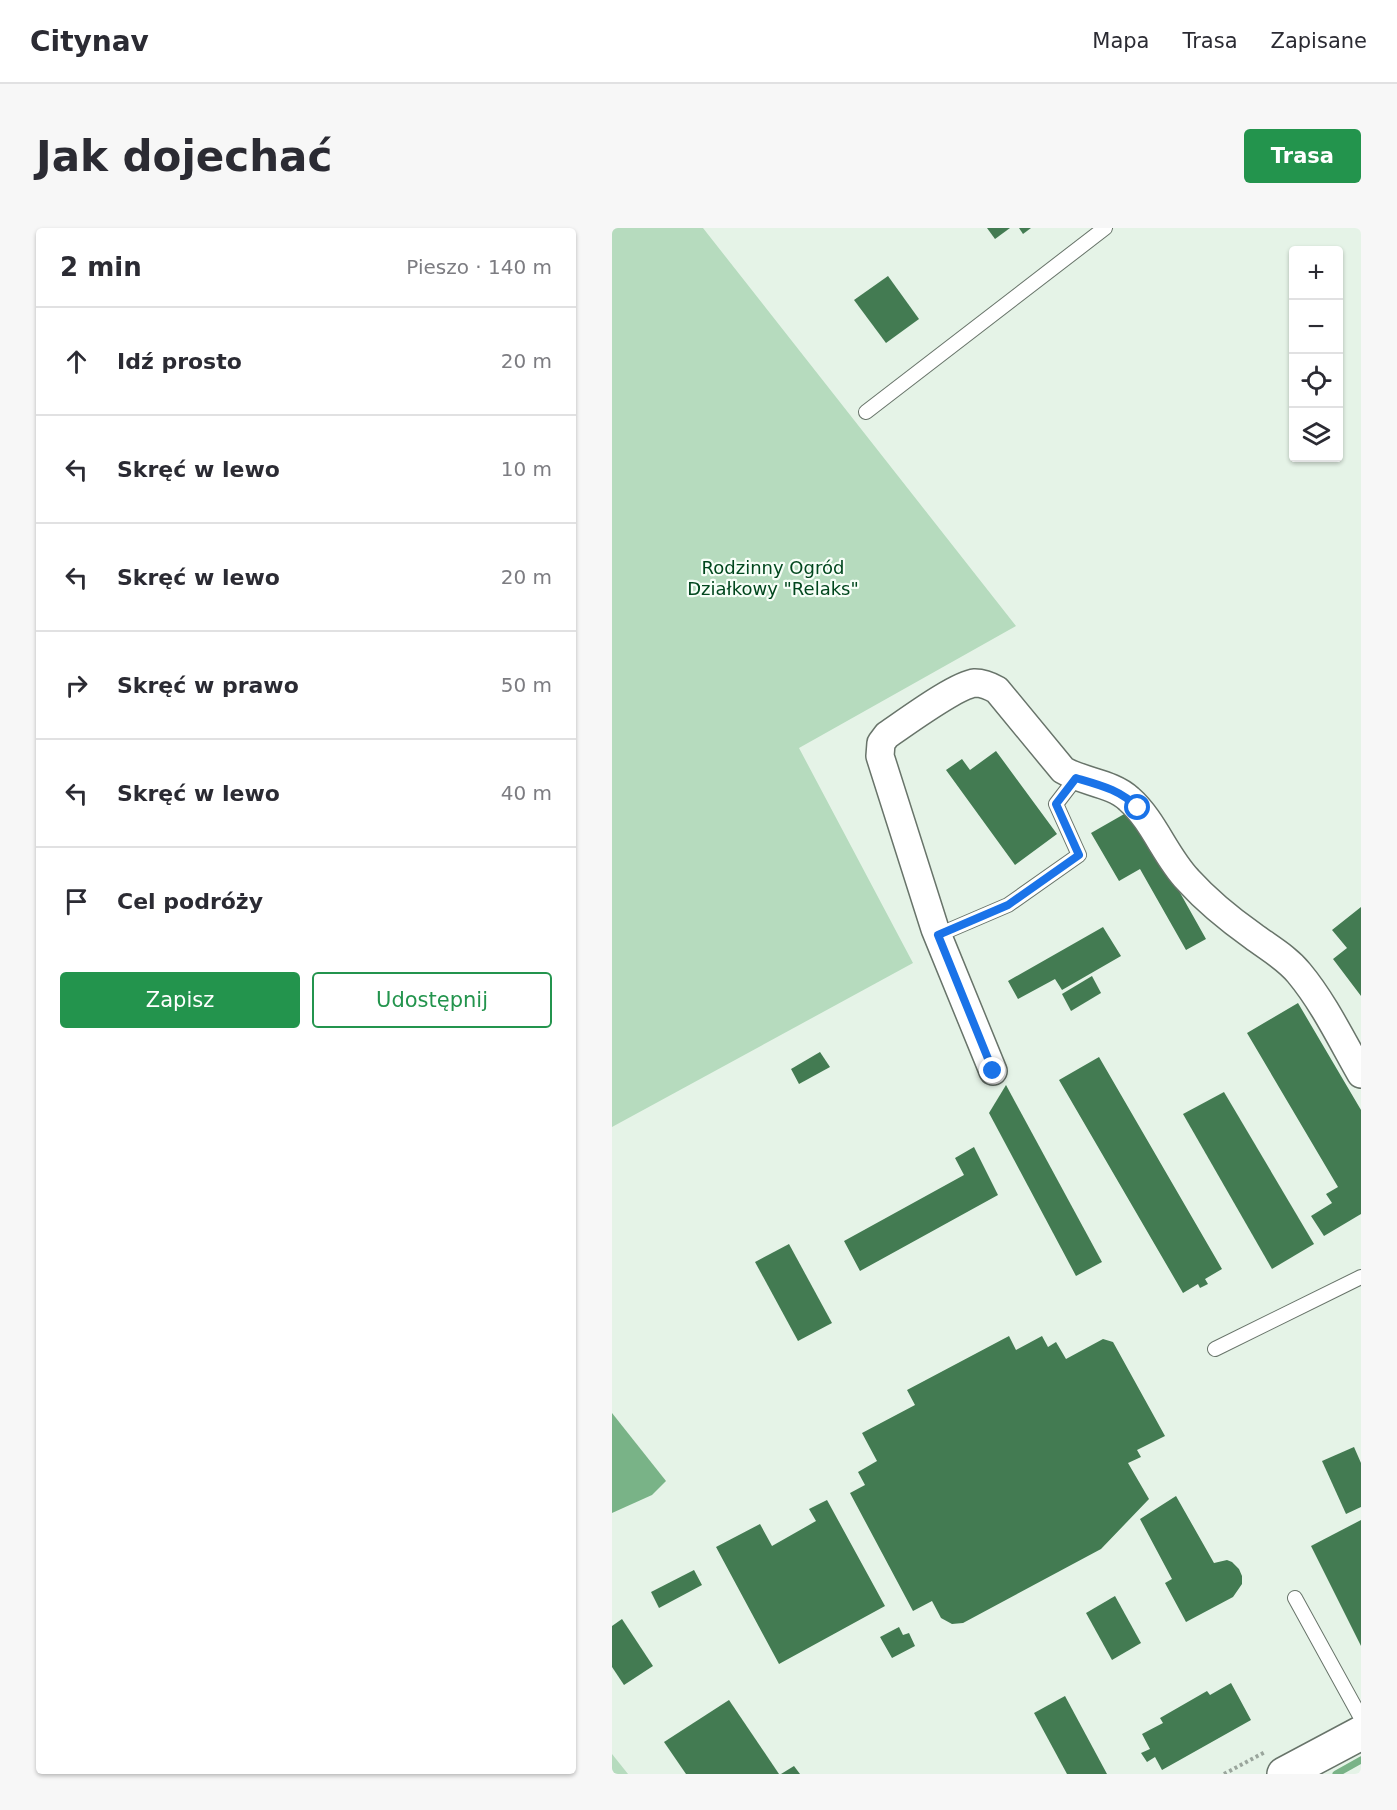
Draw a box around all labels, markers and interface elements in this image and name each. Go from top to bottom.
text: Citynav [30,25,149,58]
text: Mapa [1092,29,1149,53]
text: Trasa [1182,29,1238,53]
text: Zapisane [1271,29,1367,53]
button: Trasa [1244,129,1361,183]
text: Jak dojechać [36,132,332,181]
map controls [1289,246,1343,462]
button: + [1289,246,1343,300]
text: 2 min [60,252,142,282]
text: Pieszo · 140 m [406,255,552,279]
button: − [1289,300,1343,354]
icon: ahead [60,345,93,378]
text: Idź prosto [117,349,242,374]
text: 20 m [501,349,552,373]
button: locate [1289,354,1343,408]
button: layers [1289,408,1343,462]
icon: left [60,453,93,486]
text: Skręć w lewo [117,457,280,482]
text: 10 m [501,457,552,481]
park label: Rodzinny Ogród Działkowy "Relaks" [687,557,859,599]
icon: left [60,561,93,594]
text: Skręć w lewo [117,565,280,590]
text: 20 m [501,565,552,589]
icon: right [60,669,93,702]
text: Skręć w prawo [117,673,299,698]
text: 50 m [501,673,552,697]
icon: left [60,777,93,810]
text: Skręć w lewo [117,781,280,806]
text: 40 m [501,781,552,805]
route start [1124,794,1150,820]
icon: arrive [60,885,93,918]
text: Cel podróży [117,889,263,914]
button: Zapisz [60,972,300,1028]
button: Udostępnij [312,972,552,1028]
route end [979,1057,1005,1083]

